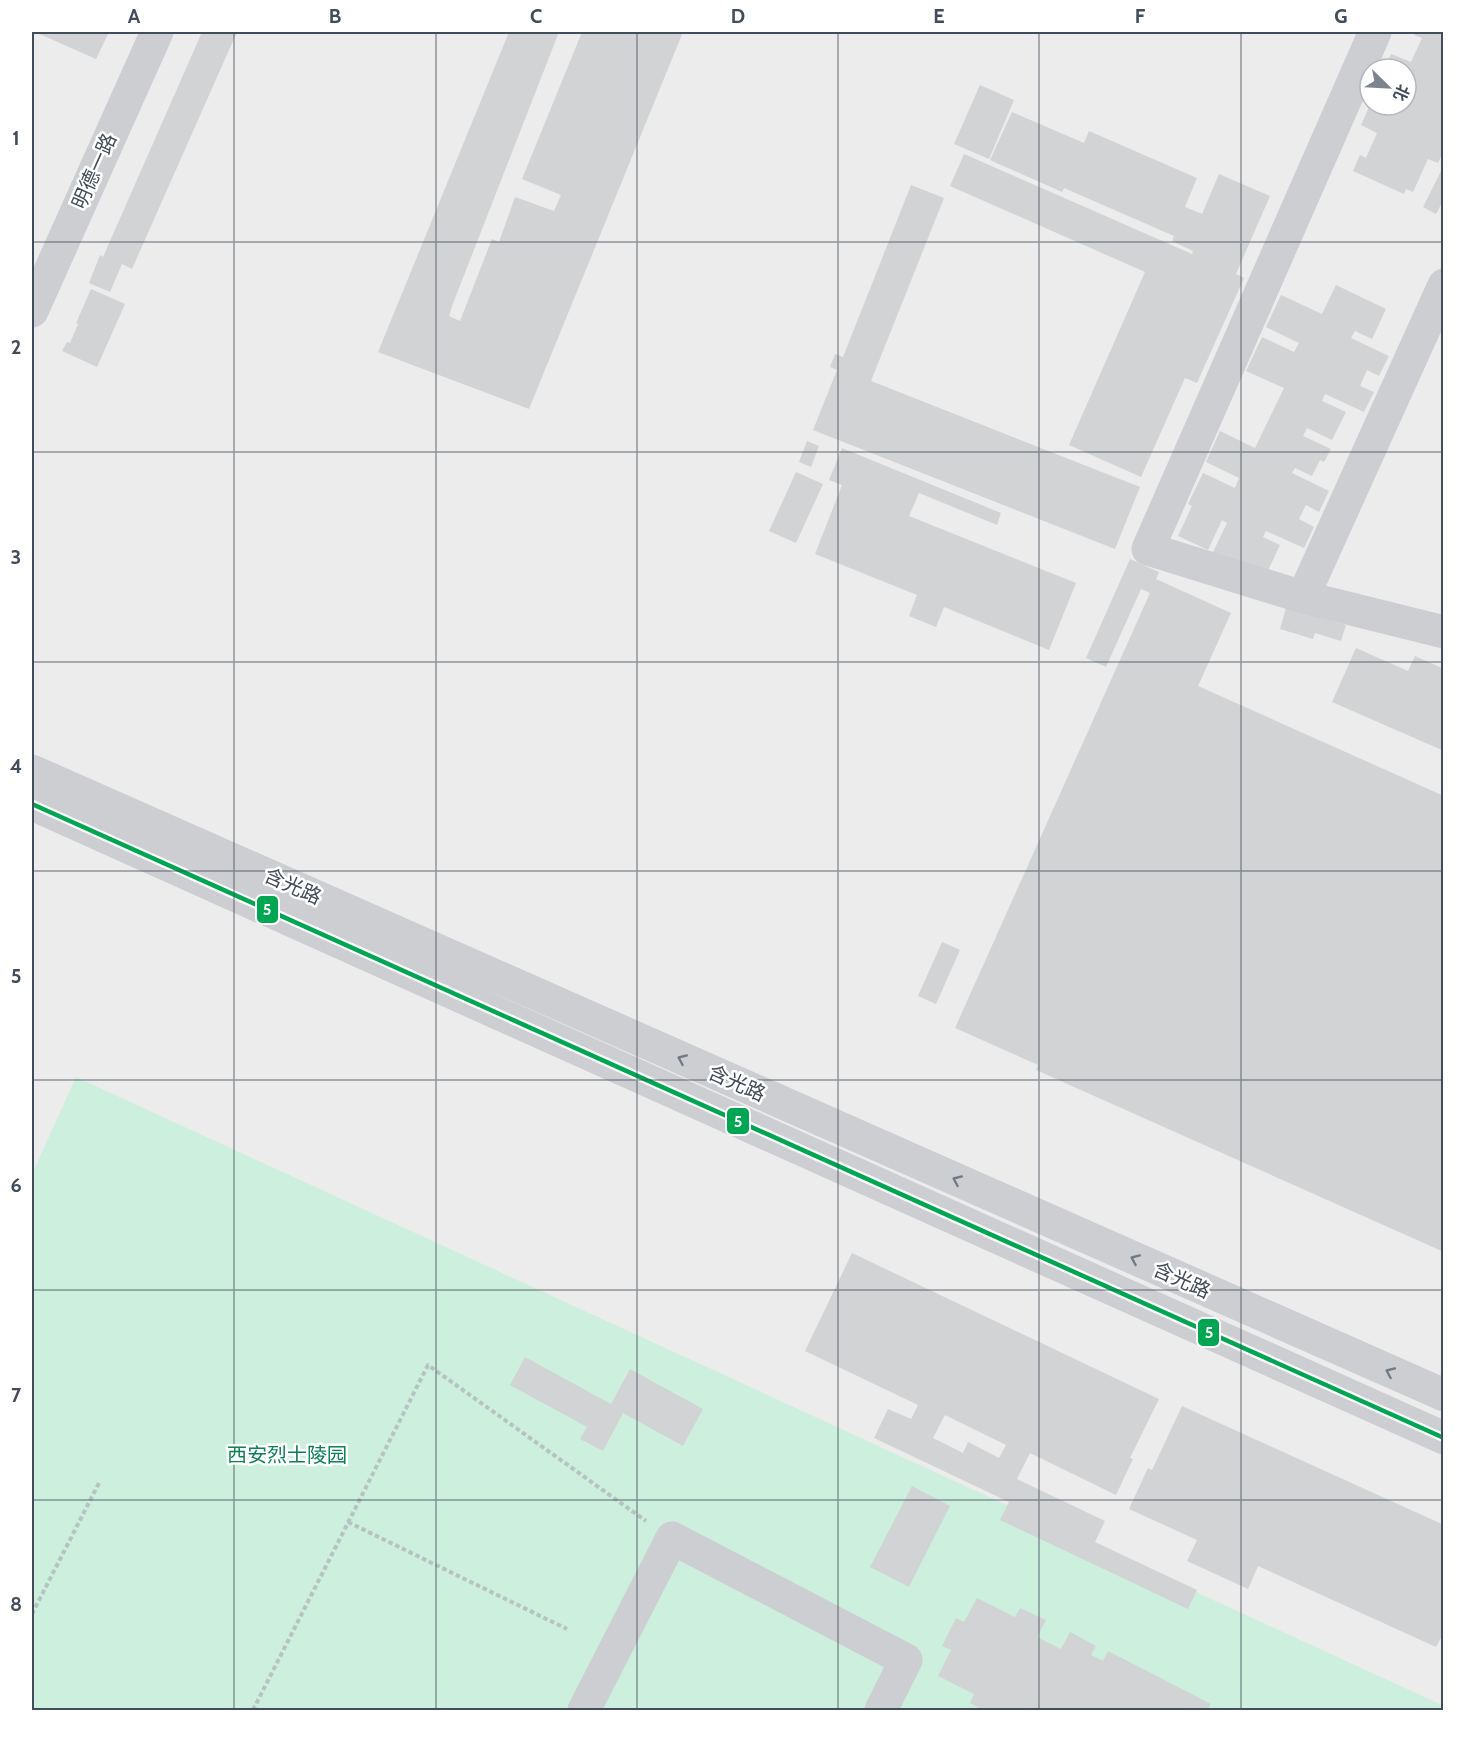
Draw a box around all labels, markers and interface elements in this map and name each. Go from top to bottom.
text: A [128,4,141,28]
text: B [329,4,341,28]
text: C [530,4,542,28]
text: D [731,4,745,28]
text: E [933,4,945,28]
text: F [1135,4,1146,28]
text: G [1334,4,1348,28]
north arrow [1358,57,1418,117]
text: 北 [1389,82,1413,104]
text: 1 [12,126,20,150]
street label: 明德一路 [67,130,121,212]
text: 2 [11,335,21,359]
text: 3 [11,545,21,569]
text: 4 [10,754,22,778]
street label: 含光路 [261,863,325,909]
line badge: 5 [256,895,279,924]
text: 5 [263,900,271,919]
text: 5 [11,964,21,988]
one-way arrow [678,1054,689,1066]
street label: 含光路 [705,1060,769,1106]
line badge: 5 [726,1107,750,1135]
text: 5 [734,1112,742,1131]
text: 6 [10,1173,22,1197]
one-way arrow [952,1175,963,1187]
one-way arrow [1130,1254,1141,1266]
street label: 含光路 [1150,1257,1214,1303]
line badge: 5 [1197,1318,1220,1347]
text: 5 [1205,1323,1213,1342]
one-way arrow [1385,1367,1396,1379]
text: 7 [11,1383,22,1407]
park label: 西安烈士陵园 [227,1443,347,1467]
text: 8 [10,1592,22,1616]

